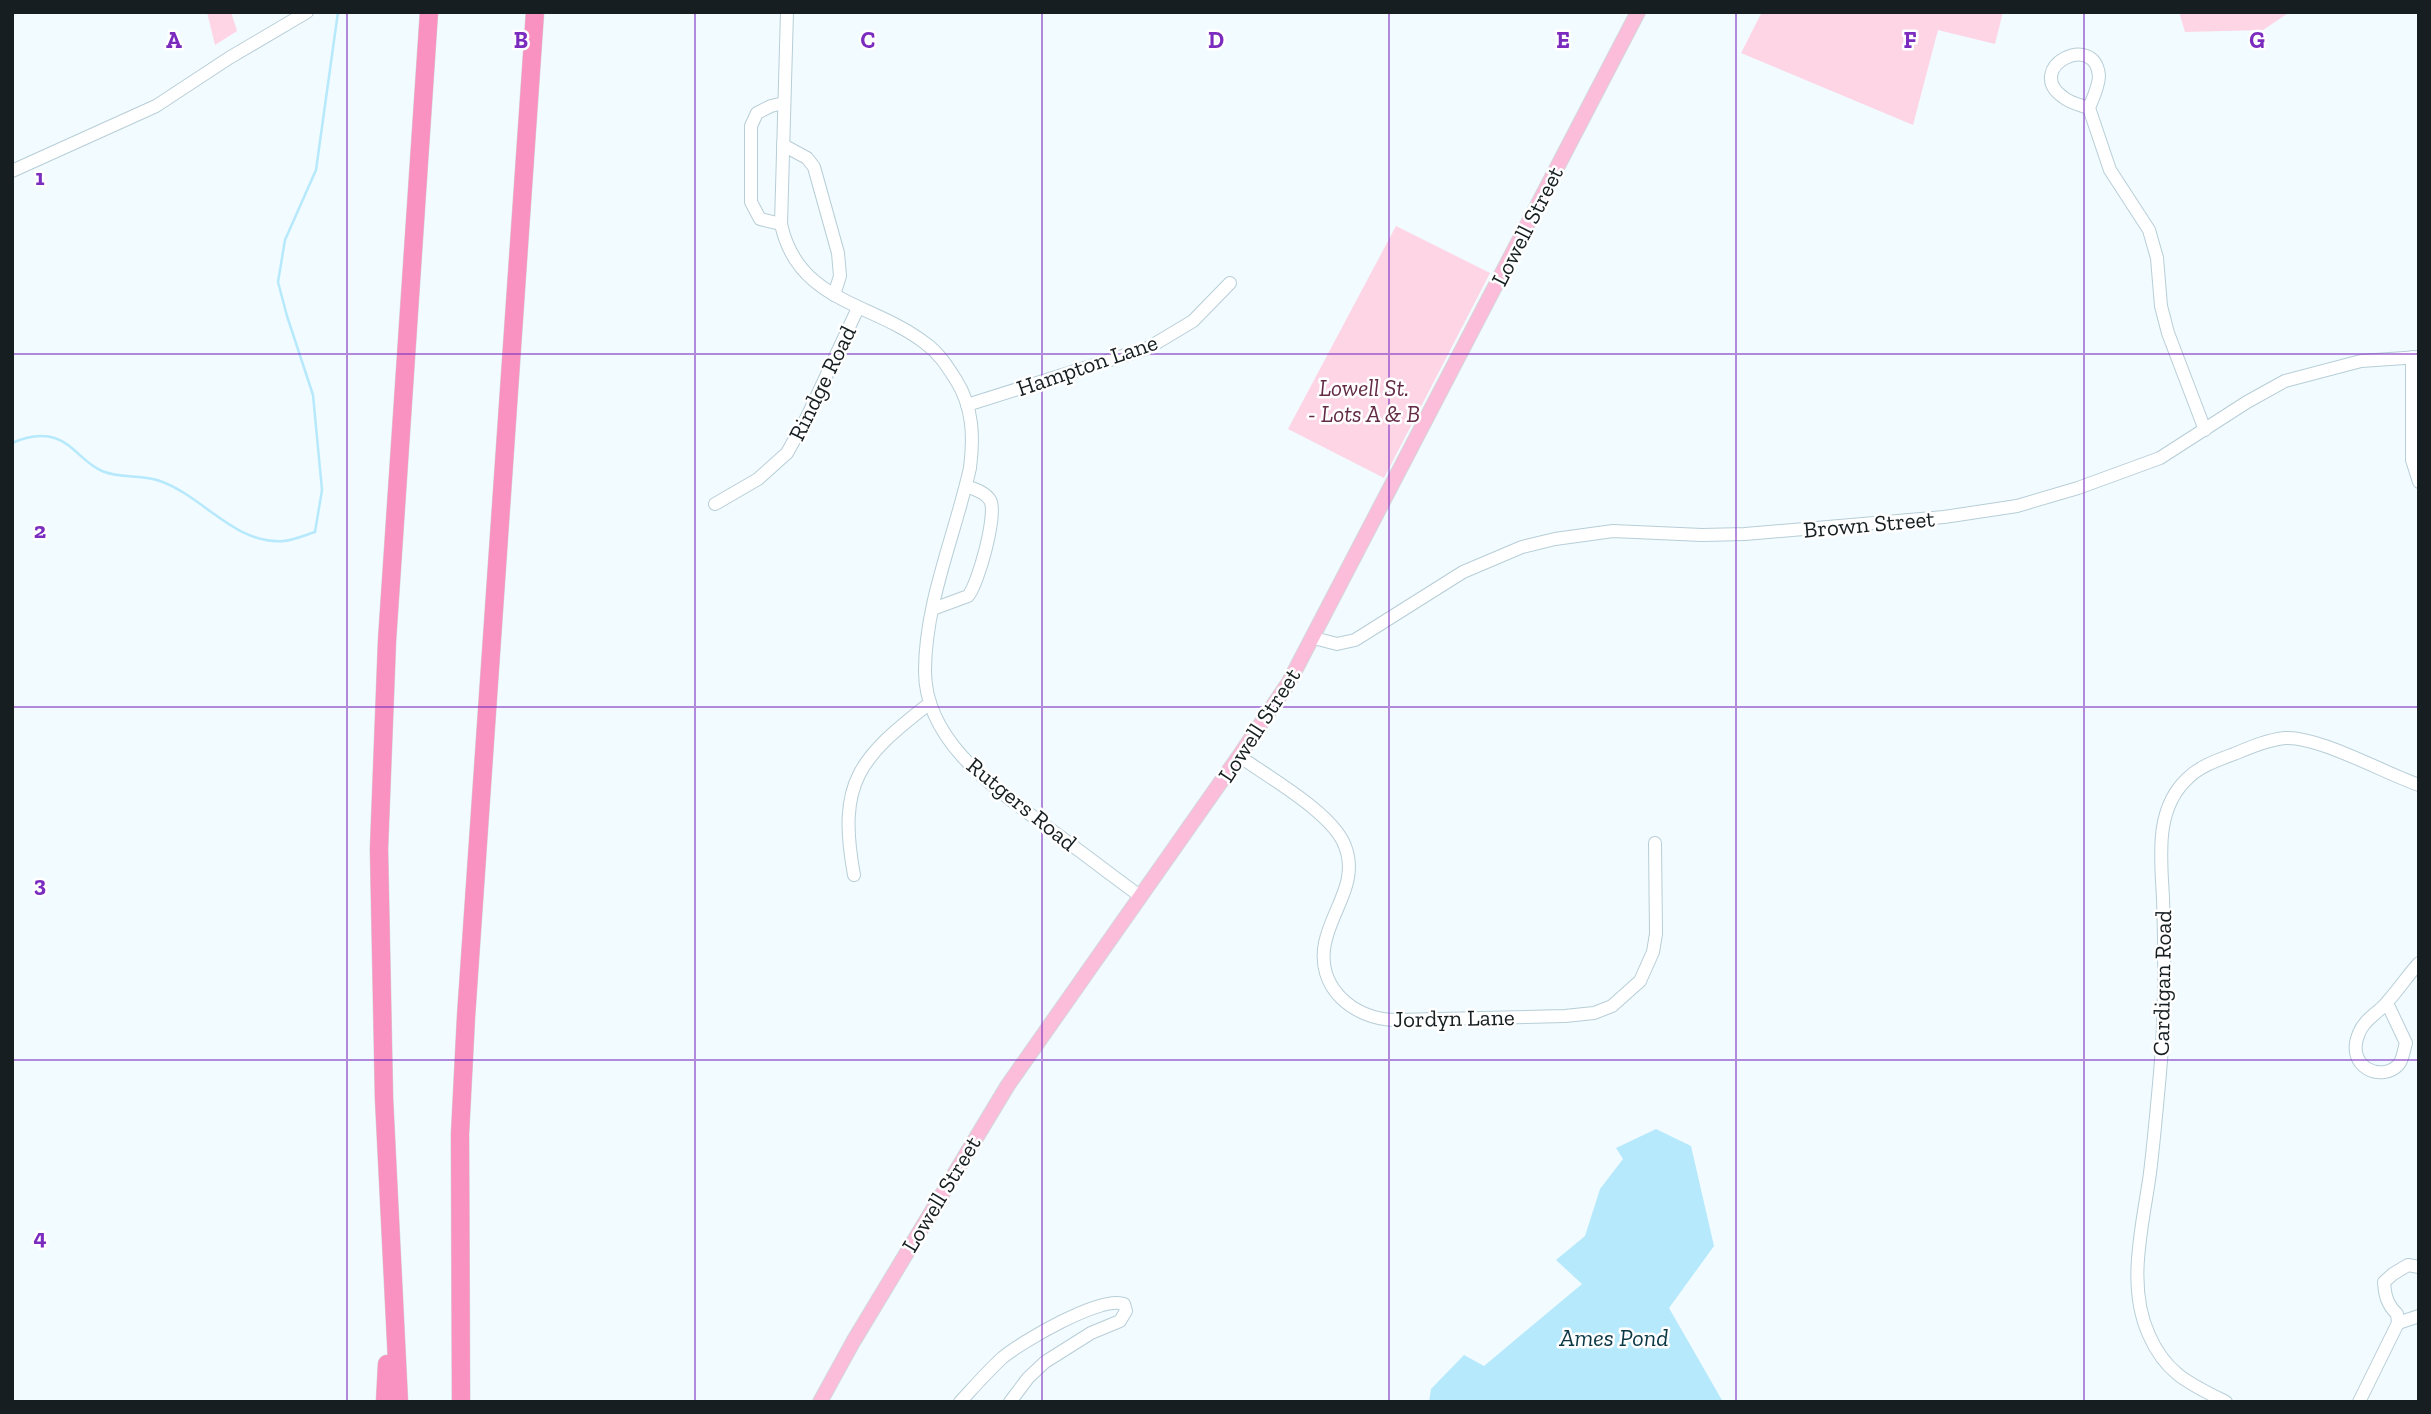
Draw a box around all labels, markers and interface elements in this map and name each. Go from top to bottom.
text: A [166,26,182,54]
text: B [514,26,528,54]
text: C [861,26,875,54]
text: D [1208,26,1224,54]
text: E [1556,26,1570,54]
text: F [1903,26,1917,54]
text: G [2249,26,2265,54]
street label: Lowell Street [1485,161,1569,290]
text: 1 [35,163,45,191]
street label: Rindge Road [782,321,862,445]
street label: Hampton Lane [1013,328,1161,402]
park label: Lowell St. - Lots A & B [1308,374,1420,428]
street label: Brown Street [1802,504,1936,544]
text: 2 [34,516,46,544]
street label: Lowell Street [1212,662,1306,787]
street label: Rutgers Road [961,751,1083,857]
text: 3 [34,870,46,898]
street label: Cardigan Road [2147,909,2177,1056]
street label: Jordyn Lane [1393,1003,1515,1033]
street label: Lowell Street [895,1131,987,1257]
text: 4 [33,1223,47,1251]
water label: Ames Pond [1558,1323,1669,1352]

